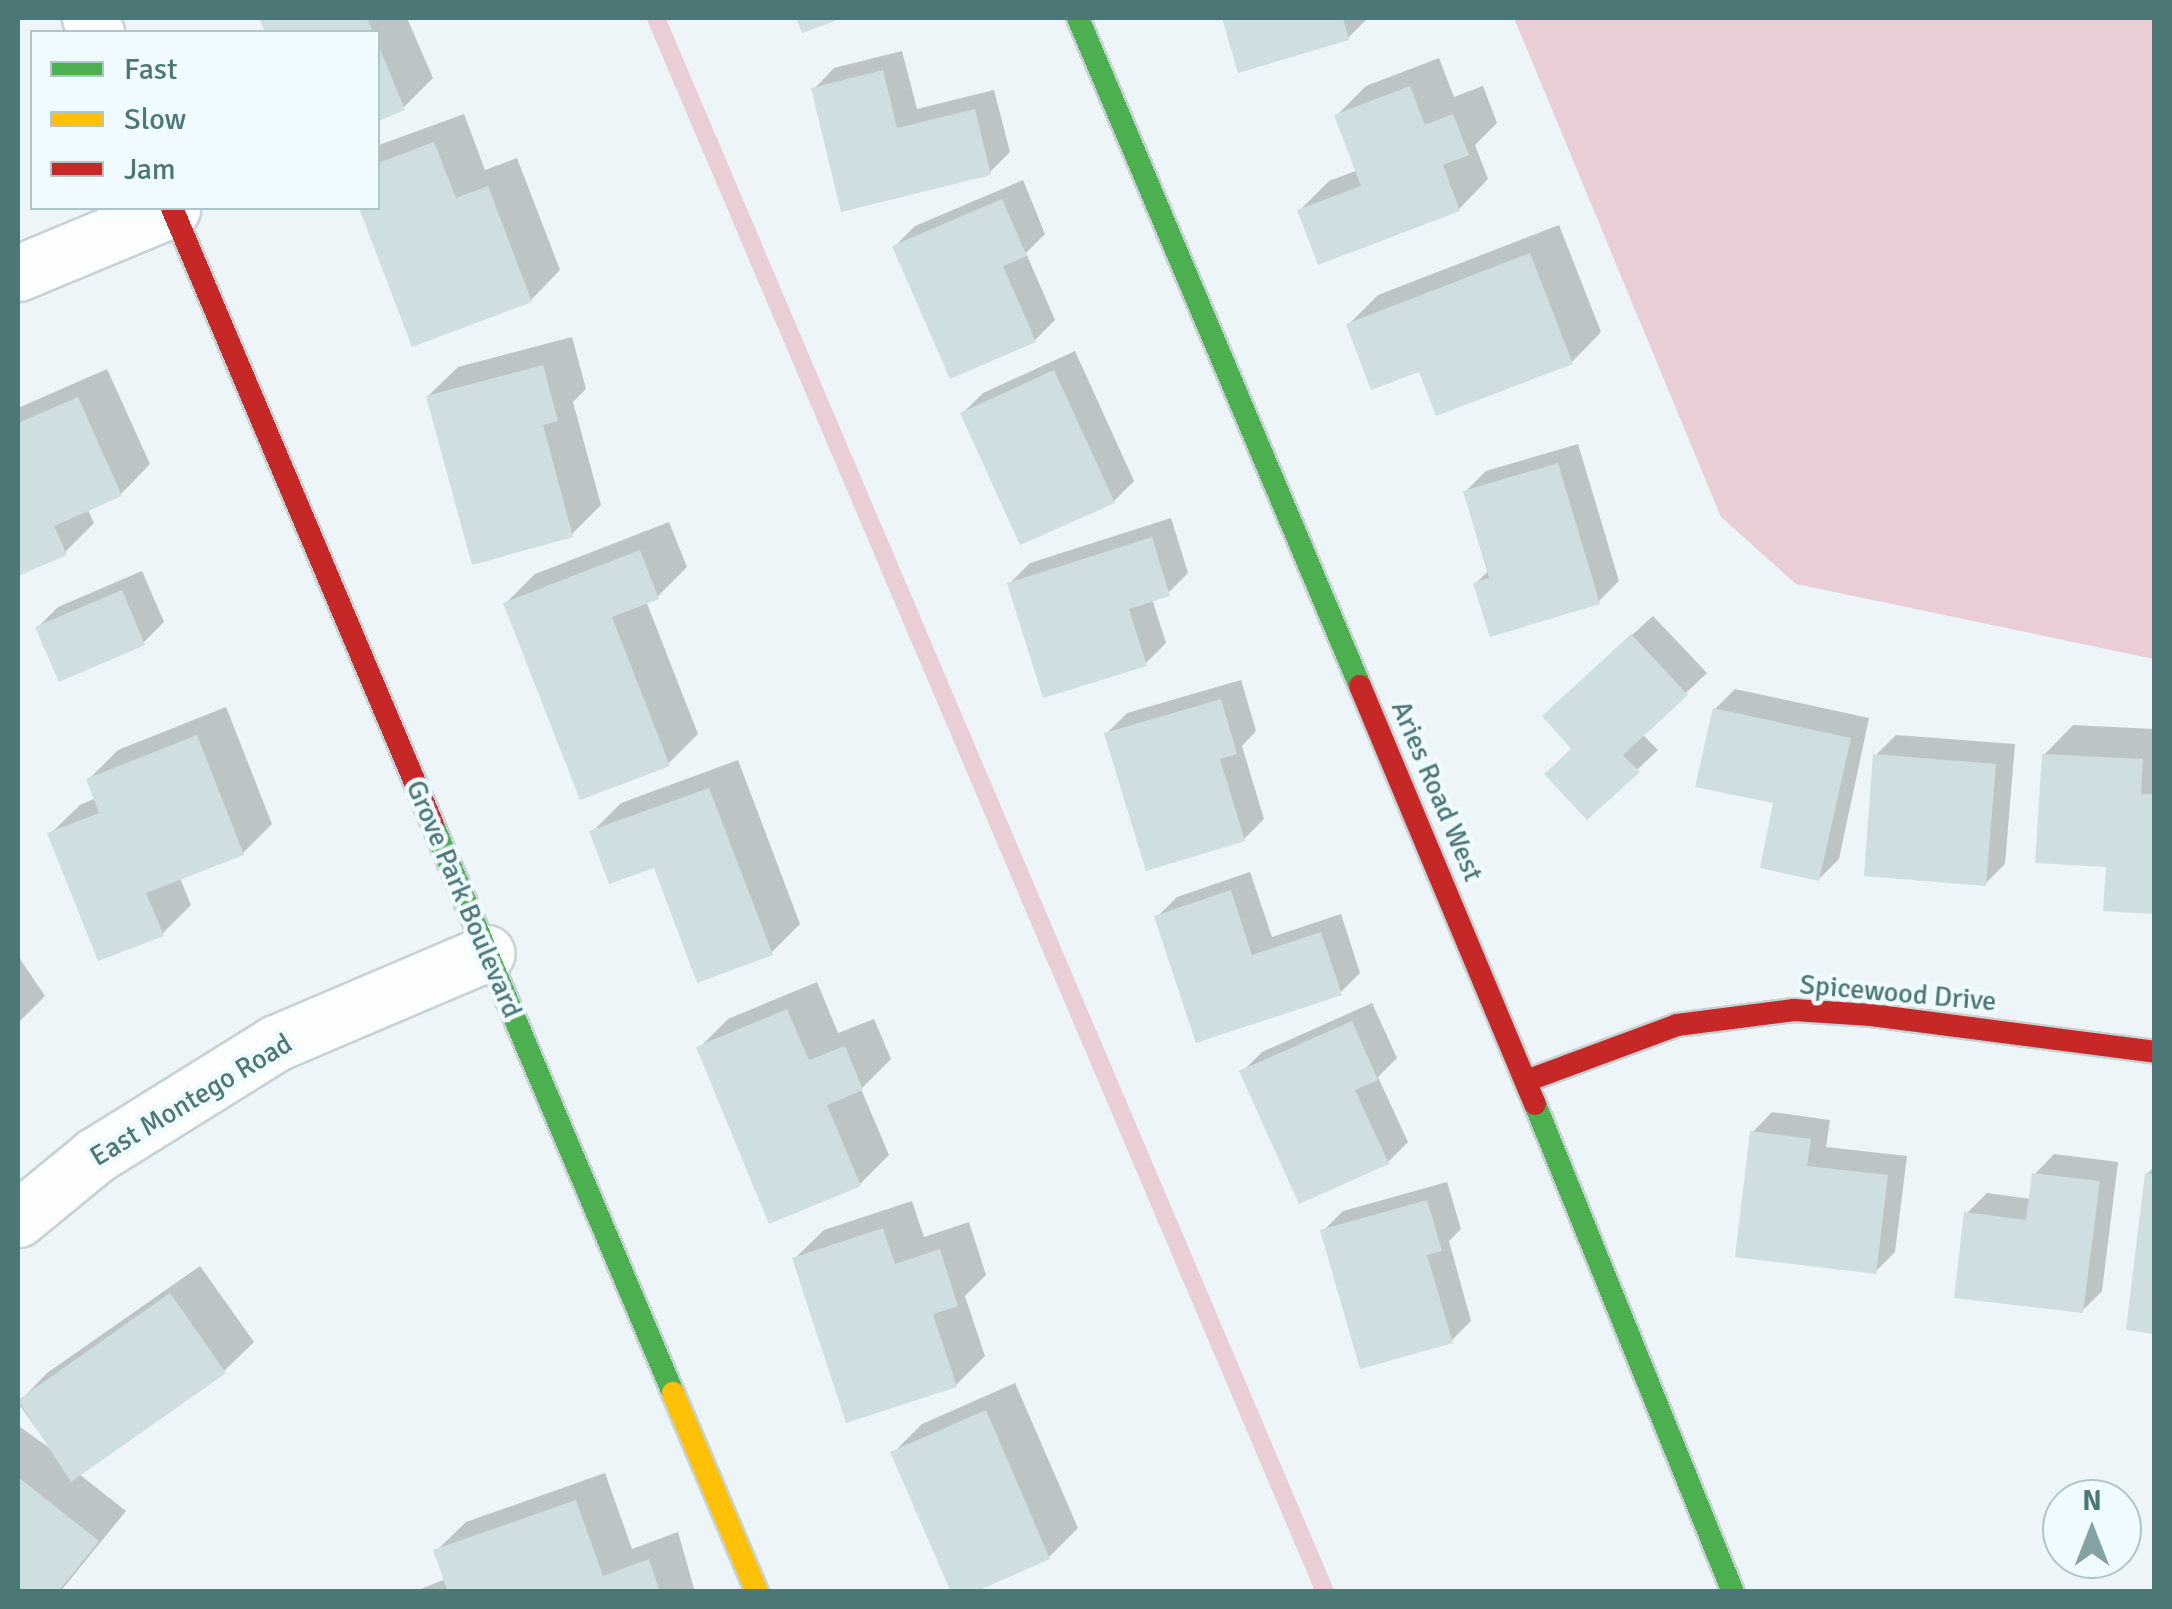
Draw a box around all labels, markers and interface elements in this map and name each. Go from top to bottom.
legend [30,30,380,210]
text: Fast [124,51,177,88]
text: Slow [124,101,186,138]
text: Jam [124,151,176,188]
street label: Aries Road West [1384,696,1490,886]
street label: Grove Park Boulevard [399,775,529,1023]
street label: Spicewood Drive [1798,968,1998,1018]
street label: East Montego Road [84,1027,298,1173]
north arrow [2042,1479,2142,1579]
text: N [2082,1484,2102,1518]

